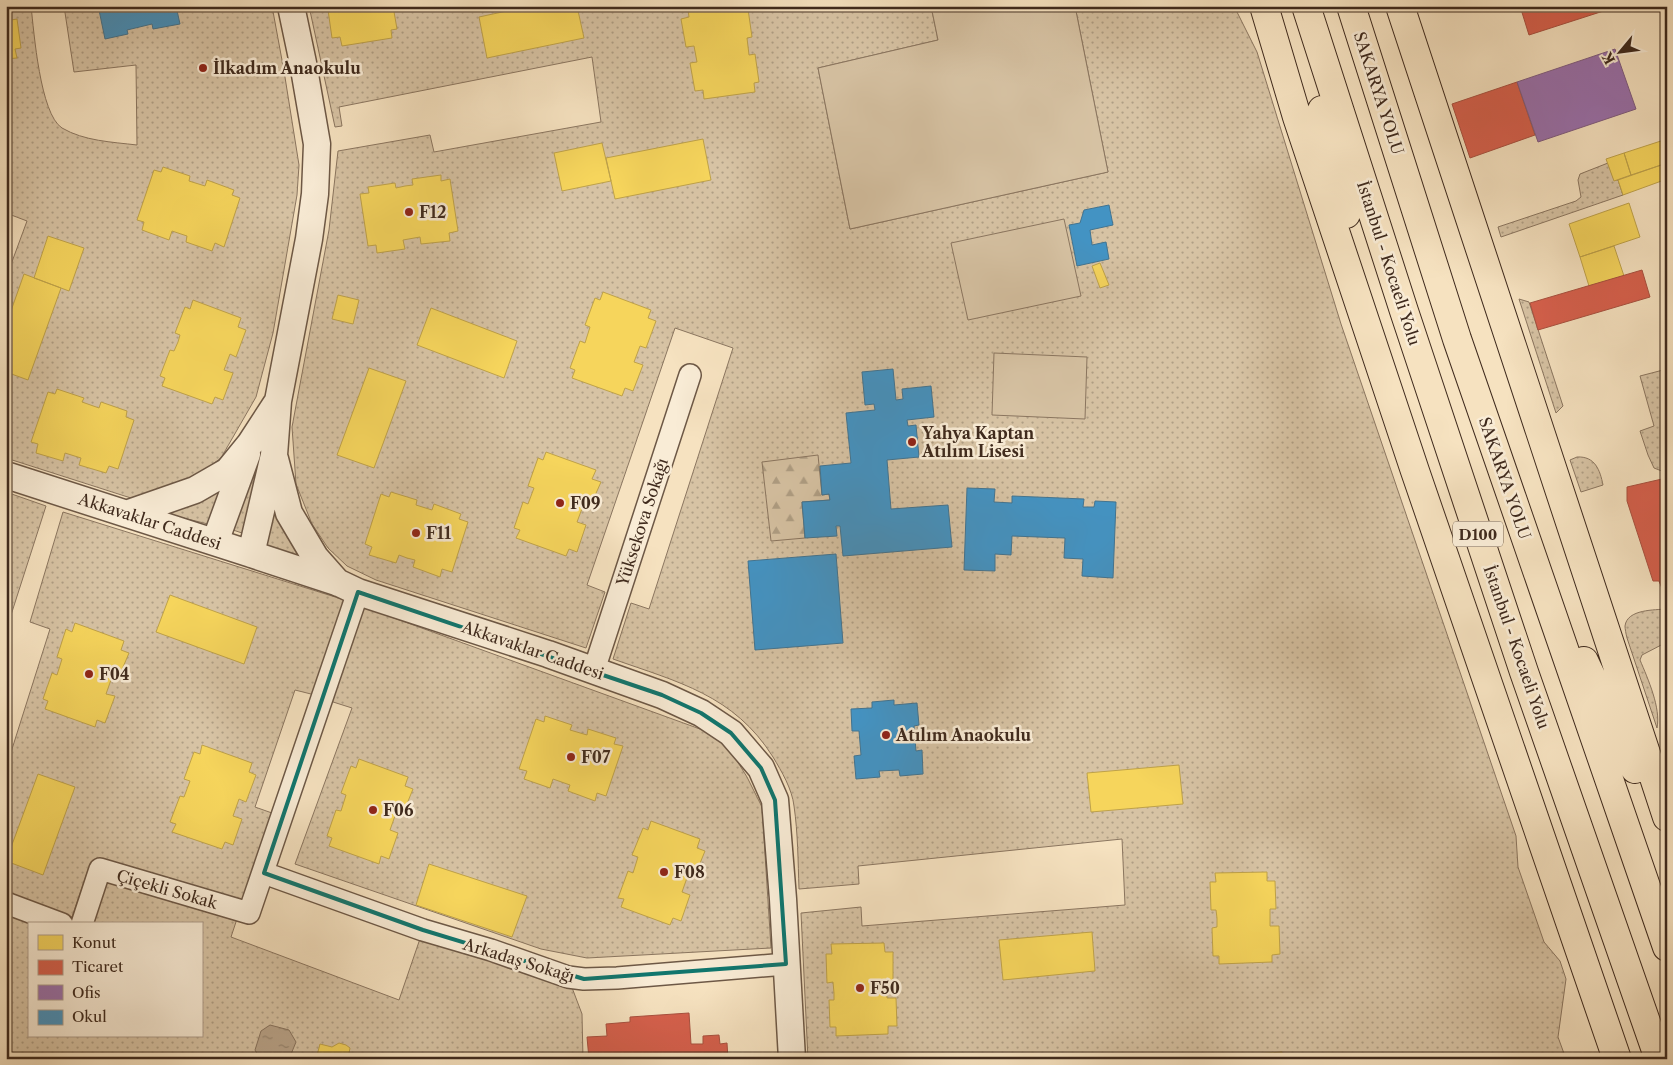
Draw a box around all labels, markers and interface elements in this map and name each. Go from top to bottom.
north arrow [1596,28,1646,78]
street label: SAKARYA YOLU [1350,29,1408,157]
text: K [1598,48,1619,68]
place label: İlkadım Anaokulu [213,58,361,78]
marker: İlkadım Anaokulu [197,62,209,74]
street label: İstanbul - Kocaeli Yolu [1353,178,1425,348]
place label: F12 [419,202,446,222]
marker: F12 [403,206,415,218]
street label: SAKARYA YOLU [1475,414,1535,542]
place label: Yahya Kaptan Atılım Lisesi [921,423,1034,461]
marker: Yahya Kaptan Atılım Lisesi [906,436,918,448]
street label: Yüksekova Sokağı [612,455,672,590]
street label: Akkavaklar Caddesi [75,488,224,554]
place label: F09 [570,493,601,513]
marker: F09 [554,497,566,509]
road number: D100 [1453,522,1503,546]
place label: F11 [426,523,452,543]
marker: F11 [410,527,422,539]
street label: İstanbul - Kocaeli Yolu [1480,563,1554,732]
street label: Akkavaklar Caddesi [458,616,607,684]
place label: F04 [99,664,130,684]
marker: F04 [83,668,95,680]
place label: Atılım Anaokulu [895,725,1032,745]
marker: Atılım Anaokulu [880,729,892,741]
place label: F07 [581,747,611,767]
marker: F07 [565,751,577,763]
place label: F06 [383,800,414,820]
marker: F06 [367,804,379,816]
place label: F08 [674,862,705,882]
street label: Çiçekli Sokak [114,865,220,913]
marker: F08 [658,866,670,878]
legend [28,922,202,1038]
text: Konut [72,933,117,952]
street label: Arkadaş Sokağı [460,933,577,986]
text: Ticaret [72,957,124,976]
place label: F50 [870,978,900,998]
marker: F50 [854,982,866,994]
text: Ofis [72,983,100,1002]
text: Okul [72,1007,107,1026]

